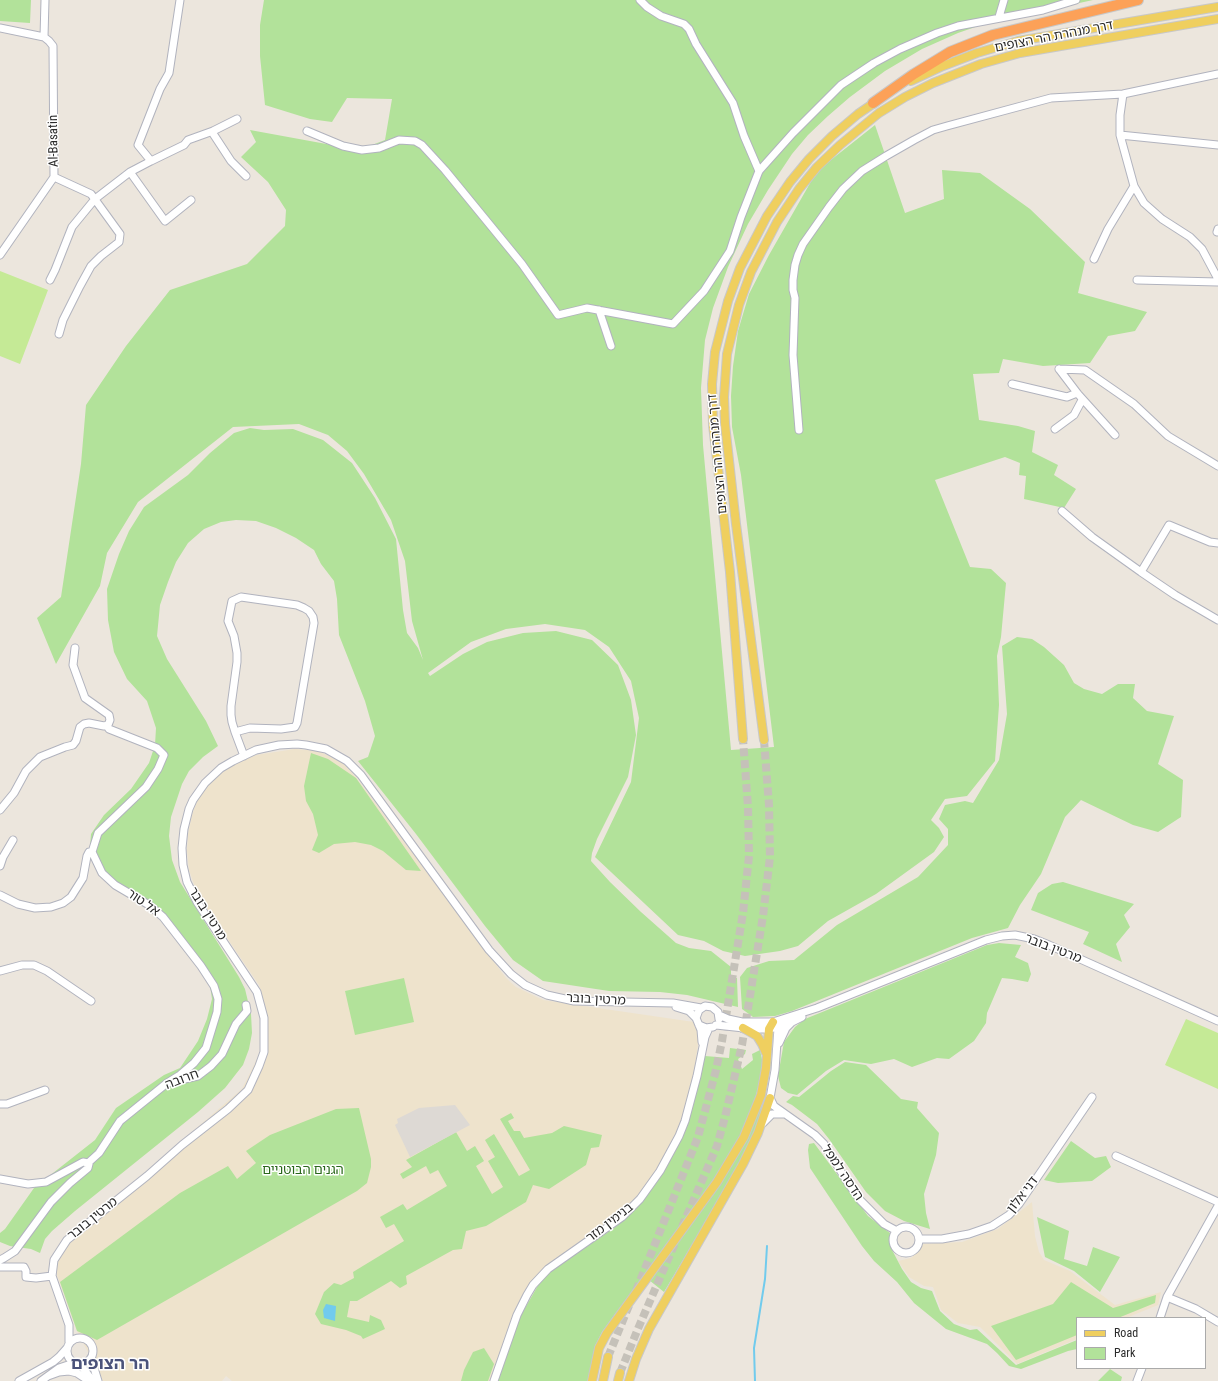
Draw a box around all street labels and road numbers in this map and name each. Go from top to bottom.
street label: דרך מנהרת הר הצופים [993,18,1115,56]
street label: Al-Basatin [46,115,62,167]
street label: דרך מנהרת הר הצופים [705,393,731,515]
street label: מרטין בובר [185,885,229,943]
street label: אל טור [123,886,163,920]
street label: מרטין בובר [1022,931,1084,967]
street label: מרטין בובר [566,991,626,1009]
street label: חרובה [163,1066,201,1094]
street label: הדסה למפל [818,1142,866,1204]
street label: דני אלון [1004,1174,1042,1216]
street label: מרטין בובר [65,1194,121,1244]
street label: בנימין מזר [583,1200,637,1246]

